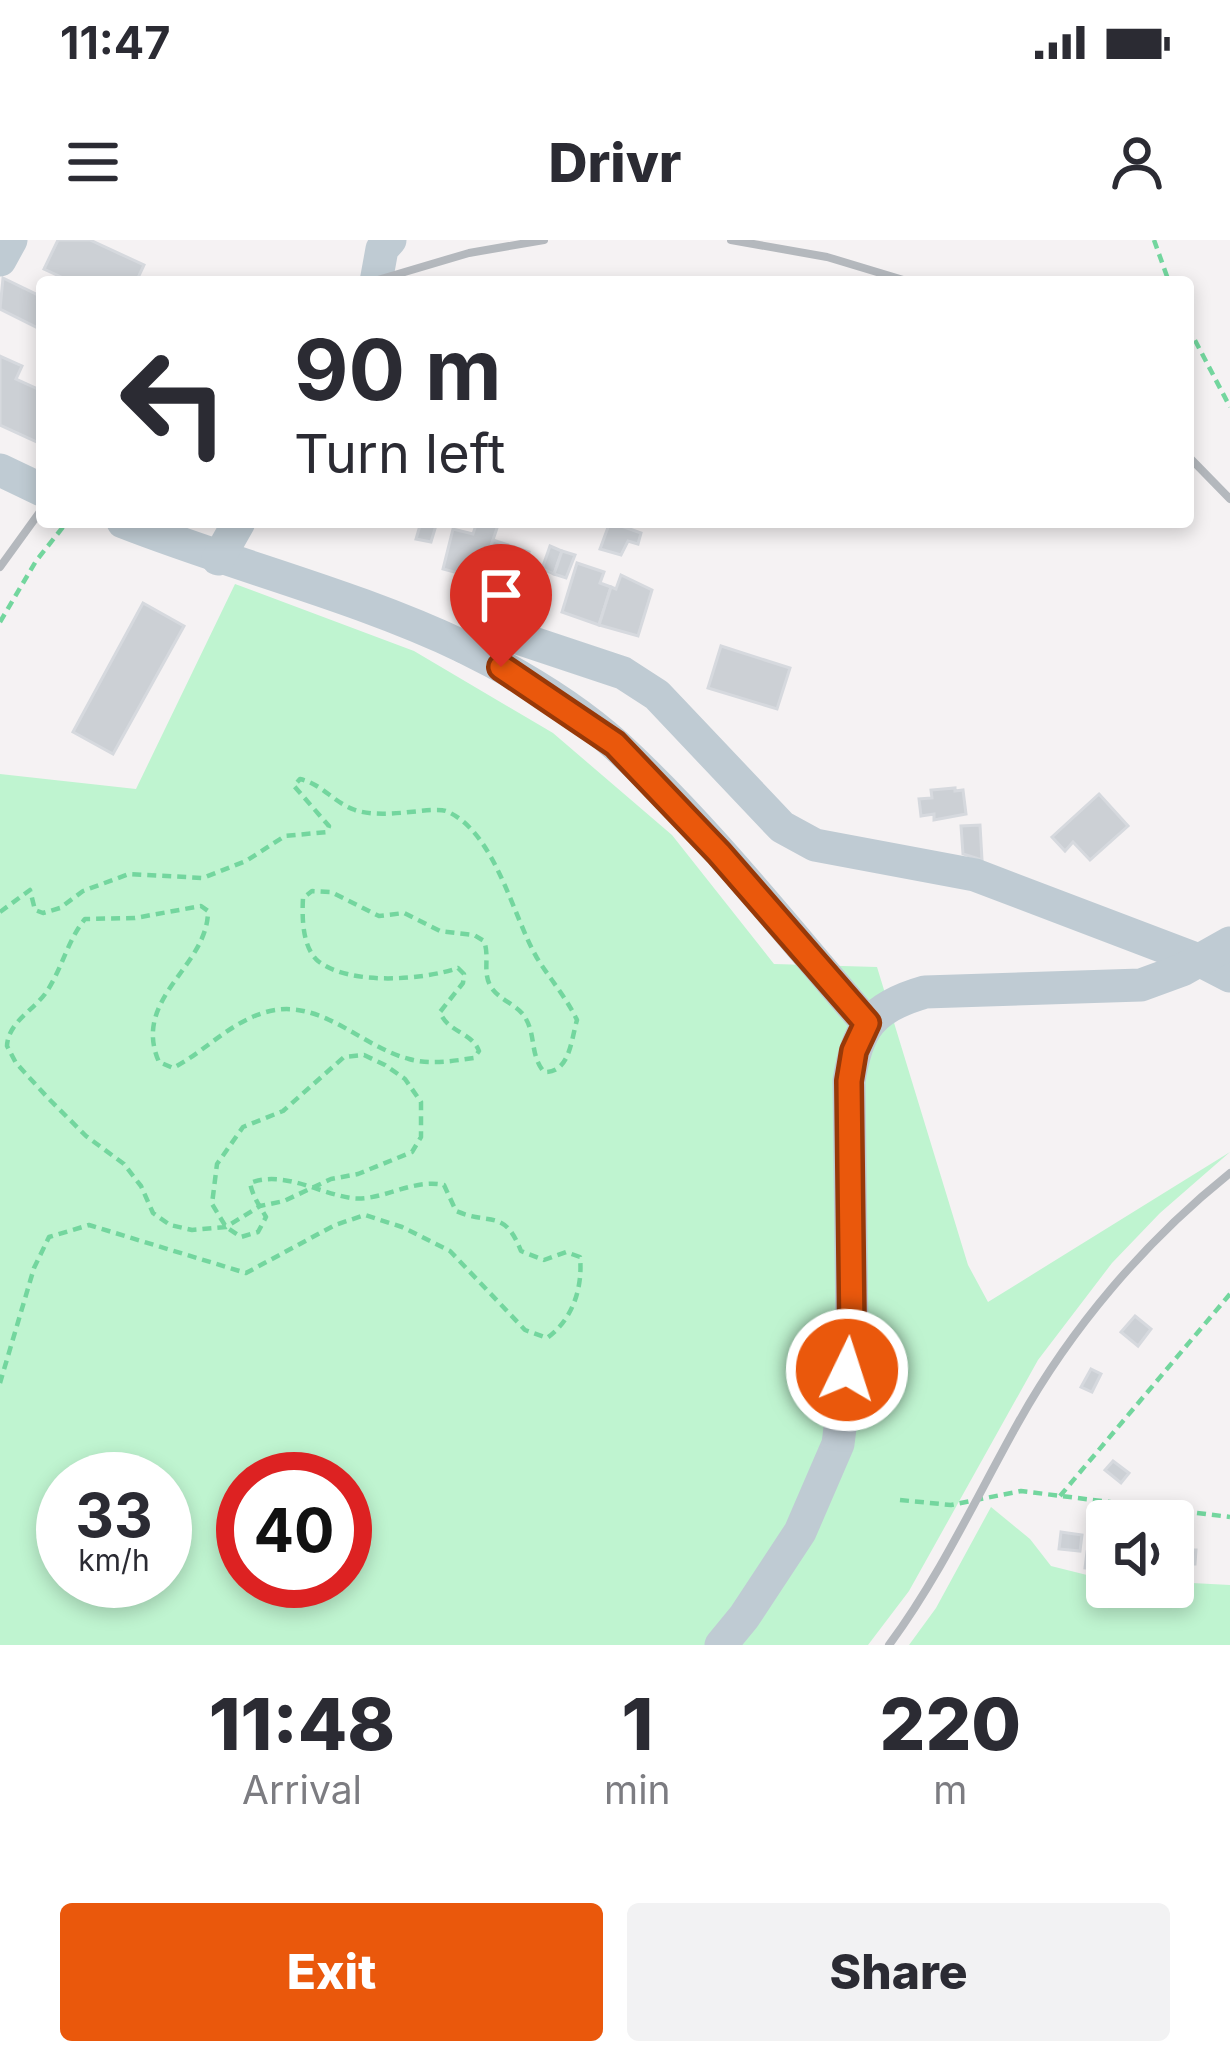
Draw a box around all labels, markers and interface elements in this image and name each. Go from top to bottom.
text: 11:47 [60,15,170,70]
icon: menu [60,129,126,195]
icon: person [1104,129,1170,195]
text: Drivr [548,130,682,195]
text: 90 m [294,319,502,420]
icon: left [96,324,252,480]
text: Turn left [294,421,505,486]
pin [450,544,552,667]
icon: arrive [468,562,534,628]
position arrow [784,1307,910,1433]
speed limit sign: 40 [216,1452,372,1608]
text: 33 [75,1479,153,1551]
map controls [1086,1500,1194,1608]
button: sound [1086,1500,1194,1608]
text: km/h [78,1542,150,1578]
text: 11:48 [209,1680,395,1767]
text: 1 [621,1680,653,1767]
text: 220 [879,1680,1021,1767]
text: Arrival [242,1766,362,1813]
text: min [604,1766,671,1813]
text: m [933,1766,967,1813]
button: Exit [60,1903,603,2041]
button: Share [627,1903,1170,2041]

